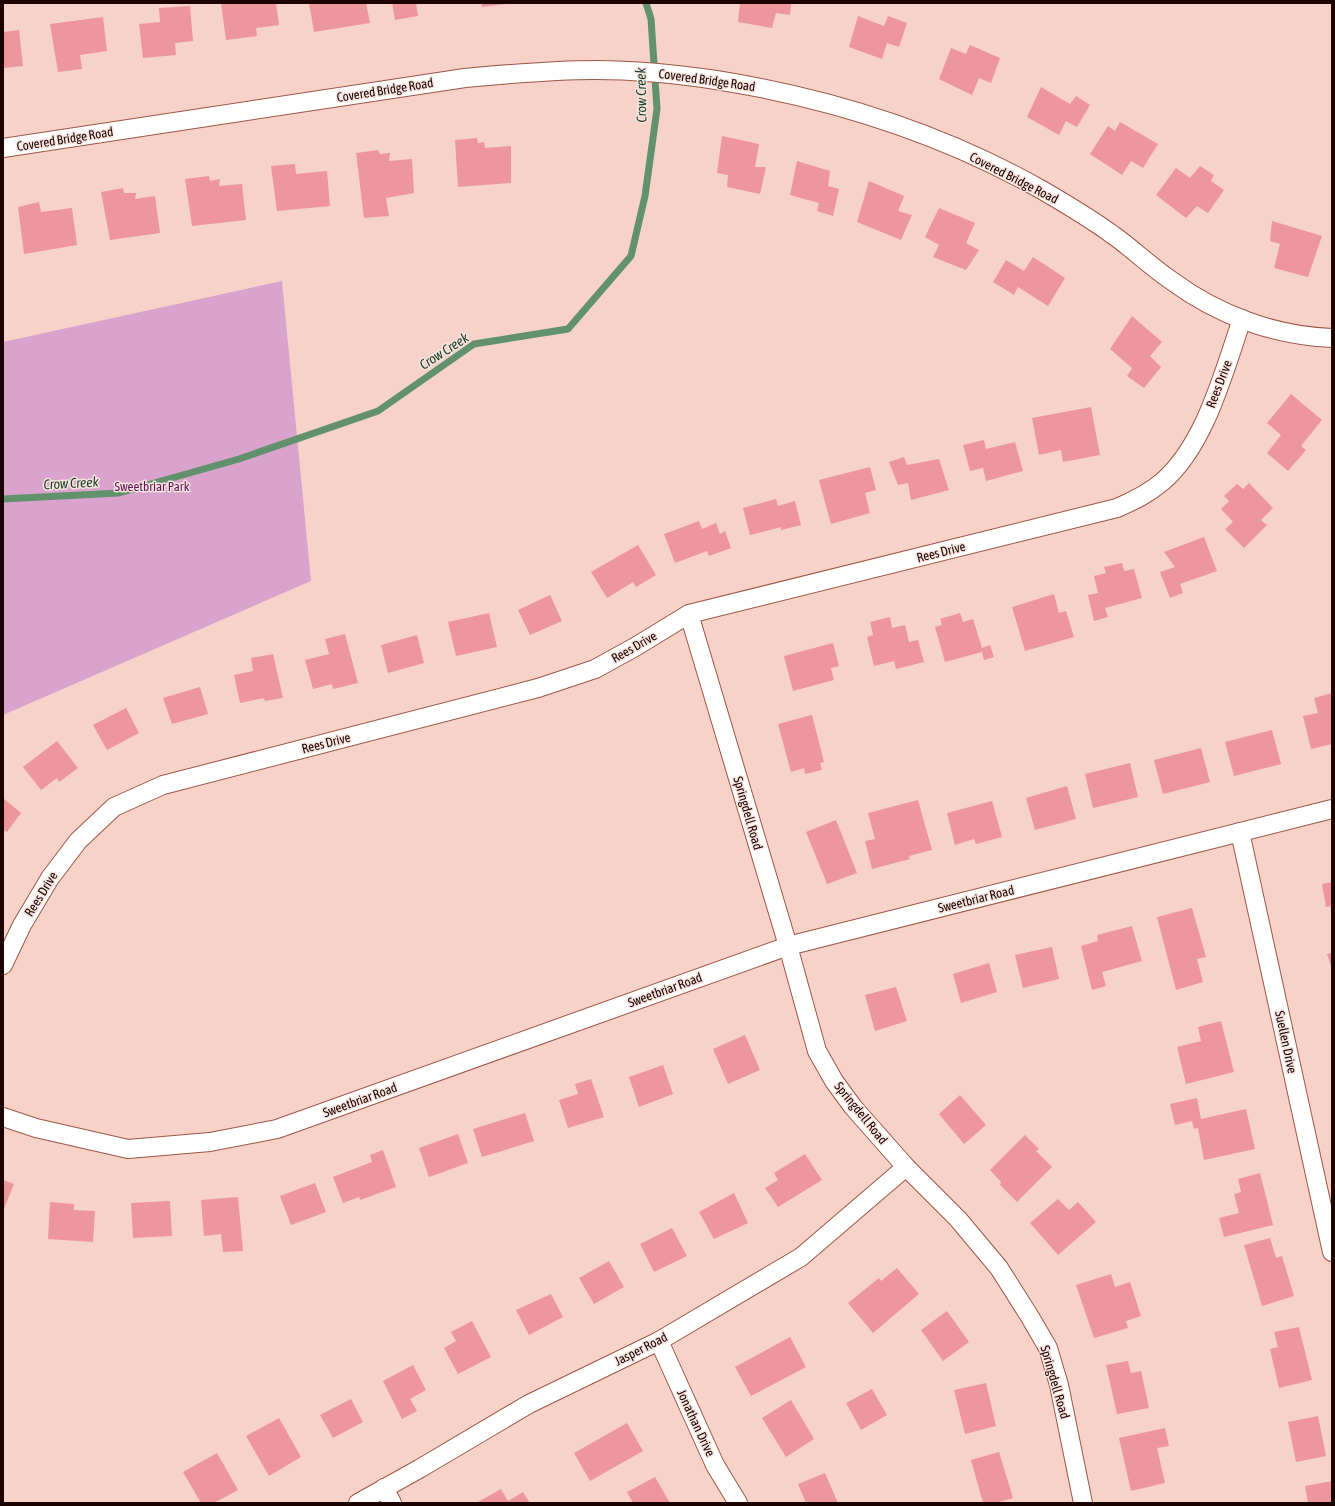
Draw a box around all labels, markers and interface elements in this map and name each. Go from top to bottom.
water label: Crow Creek [633,66,649,123]
street label: Covered Bridge Road [658,66,756,94]
street label: Covered Bridge Road [336,75,434,105]
street label: Covered Bridge Road [16,124,114,154]
street label: Covered Bridge Road [967,149,1061,207]
water label: Crow Creek [416,329,472,373]
street label: Rees Drive [1203,358,1235,410]
water label: Crow Creek [43,474,100,492]
park label: Sweetbriar Park [115,479,190,494]
street label: Rees Drive [915,539,967,565]
street label: Rees Drive [609,628,659,666]
street label: Rees Drive [300,730,352,756]
street label: Springdell Road [730,775,766,851]
street label: Rees Drive [21,869,61,919]
street label: Sweetbriar Road [936,882,1016,916]
street label: Sweetbriar Road [626,970,704,1010]
street label: Suellen Drive [1272,1009,1300,1075]
street label: Springdell Road [831,1079,891,1147]
street label: Sweetbriar Road [321,1080,399,1120]
street label: Jasper Road [612,1329,670,1369]
street label: Springdell Road [1037,1344,1073,1420]
street label: Jonathan Drive [674,1387,718,1459]

